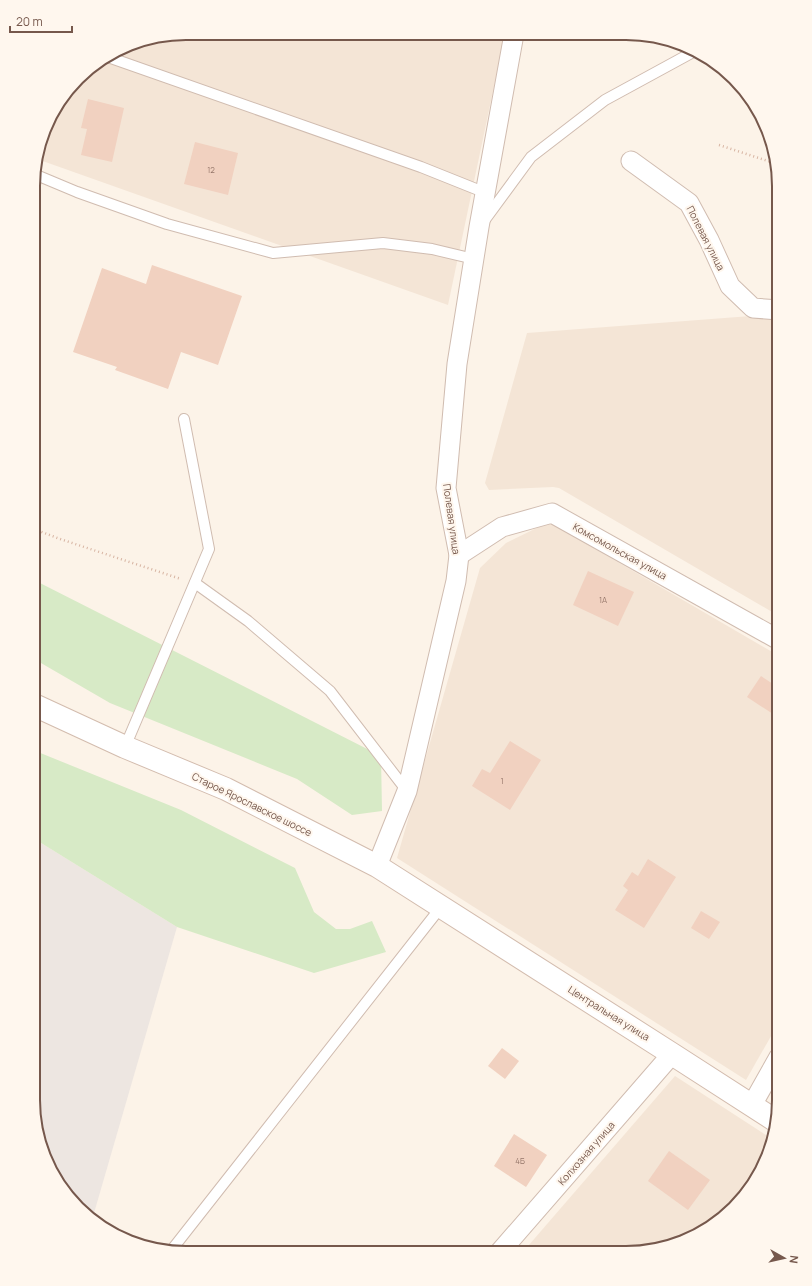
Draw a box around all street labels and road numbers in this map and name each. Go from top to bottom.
street label: Полевая улица [684,203,728,273]
street label: Полевая улица [440,483,464,555]
street label: Комсомольская улица [570,519,670,583]
street label: Старое Ярославское шоссе [190,769,314,839]
street label: Центральная улица [566,982,652,1044]
street label: Колхозная улица [554,1118,618,1188]

